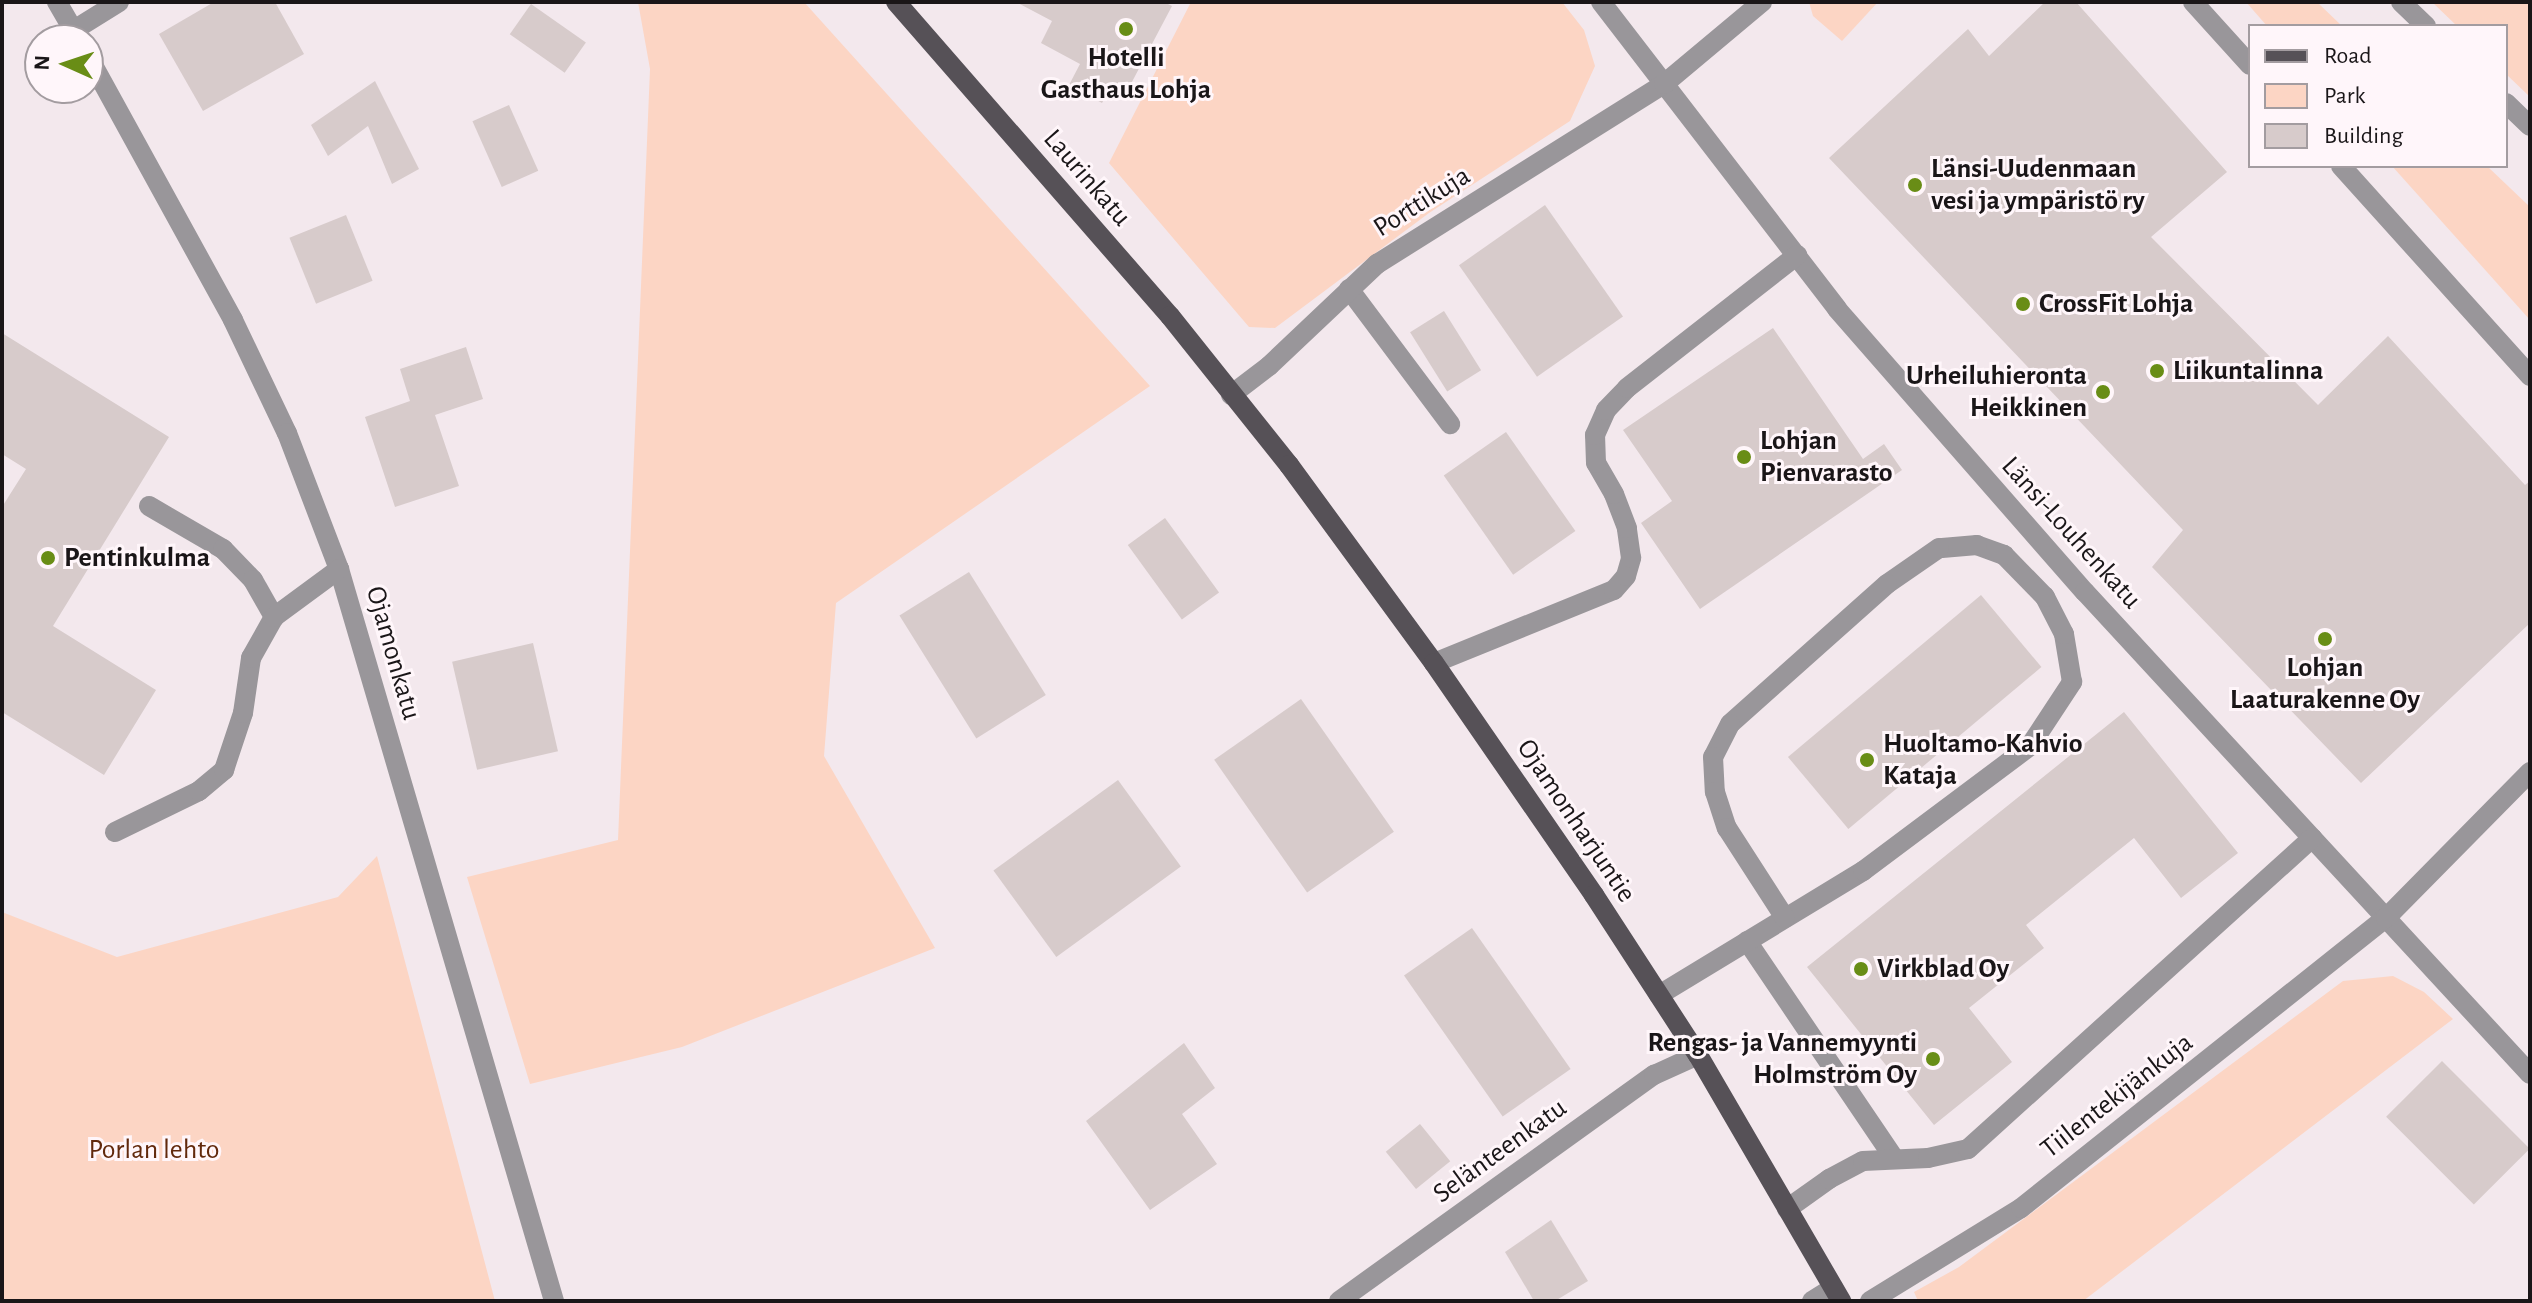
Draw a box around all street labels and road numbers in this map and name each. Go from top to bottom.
street label: Laurinkatu [1036,123,1138,233]
street label: Porttikuja [1367,159,1477,245]
street label: Länsi-Louhenkatu [1994,450,2148,616]
street label: Ojamonkatu [358,582,428,724]
street label: Ojamonharjuntie [1509,733,1643,909]
street label: Tiilentekijänkuja [2034,1026,2200,1166]
street label: Selänteenkatu [1427,1091,1573,1211]

